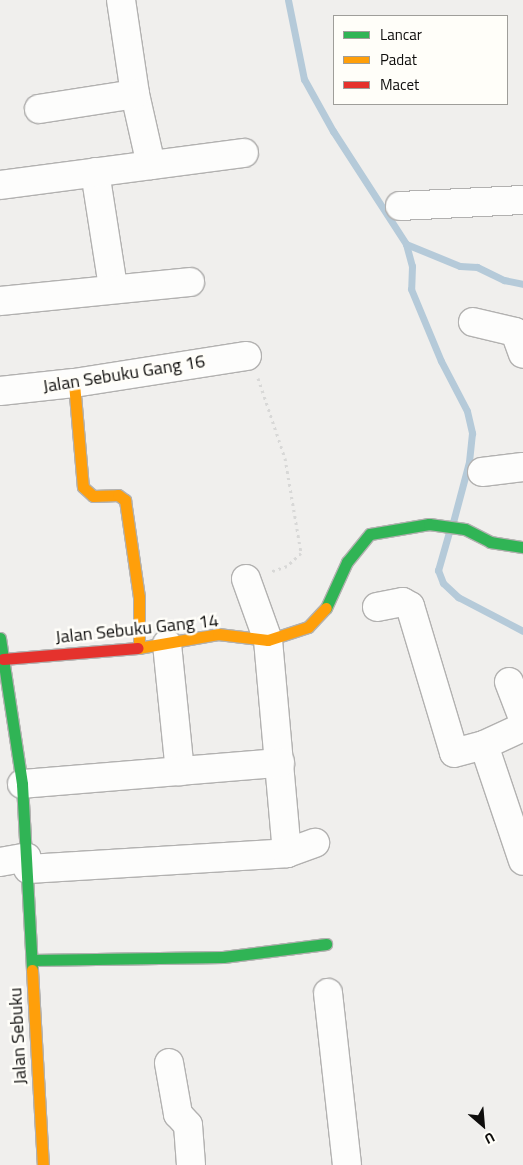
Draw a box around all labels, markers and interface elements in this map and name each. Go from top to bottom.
legend [333,15,508,105]
text: Lancar [380,23,422,46]
text: Padat [380,48,417,71]
text: Macet [380,73,419,96]
street label: Jalan Sebuku Gang 16 [41,350,207,398]
street label: Jalan Sebuku Gang 14 [54,610,220,648]
street label: Jalan Sebuku [5,987,31,1085]
north arrow [458,1100,508,1150]
text: U [481,1127,499,1150]

